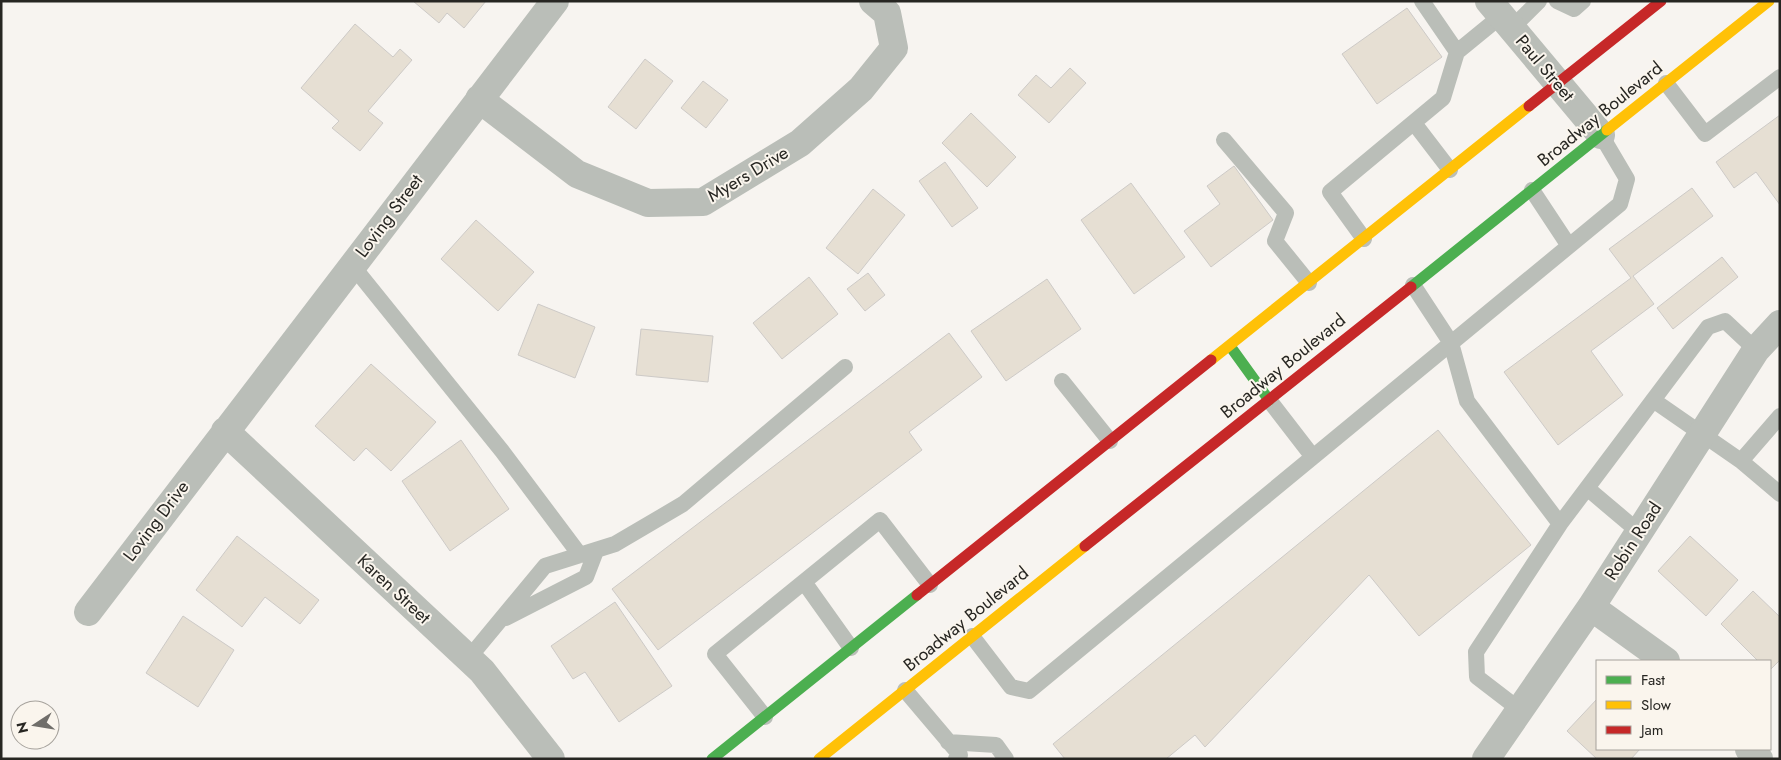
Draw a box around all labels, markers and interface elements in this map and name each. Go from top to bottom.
street label: Paul Street [1509,29,1581,107]
street label: Broadway Boulevard [1532,55,1668,173]
street label: Myers Drive [703,140,793,208]
street label: Loving Street [349,168,429,263]
street label: Broadway Boulevard [1215,307,1351,425]
street label: Loving Drive [117,475,195,567]
street label: Robin Road [1598,497,1668,585]
street label: Karen Street [352,548,437,630]
street label: Broadway Boulevard [898,560,1034,678]
legend [1596,660,1771,750]
text: Fast [1641,669,1665,691]
text: Slow [1641,694,1672,716]
north arrow [10,700,60,750]
text: Jam [1639,719,1664,741]
text: N [11,720,33,735]

